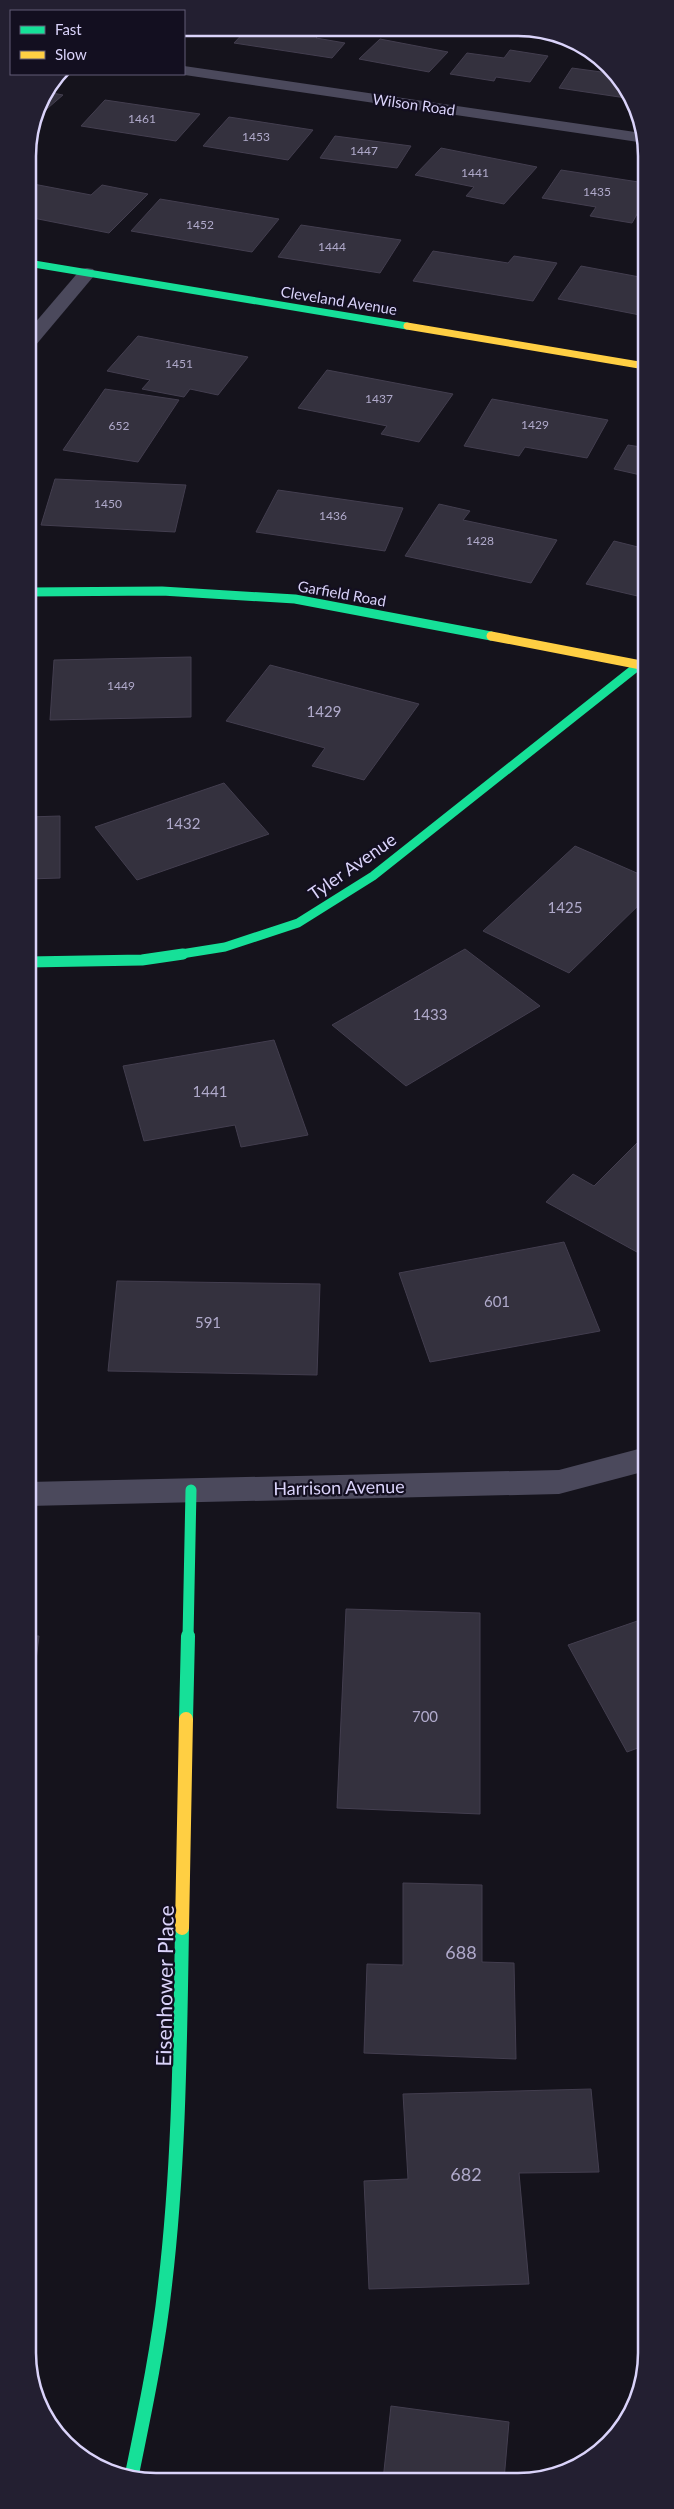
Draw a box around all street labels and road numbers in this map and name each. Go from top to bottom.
street label: Wilson Road [372,89,456,119]
street label: Cleveland Avenue [280,282,399,318]
street label: Garfield Road [296,576,388,610]
street label: Tyler Avenue [304,828,400,904]
street label: Harrison Avenue [273,1475,405,1499]
street label: Eisenhower Place [150,1905,178,2067]

